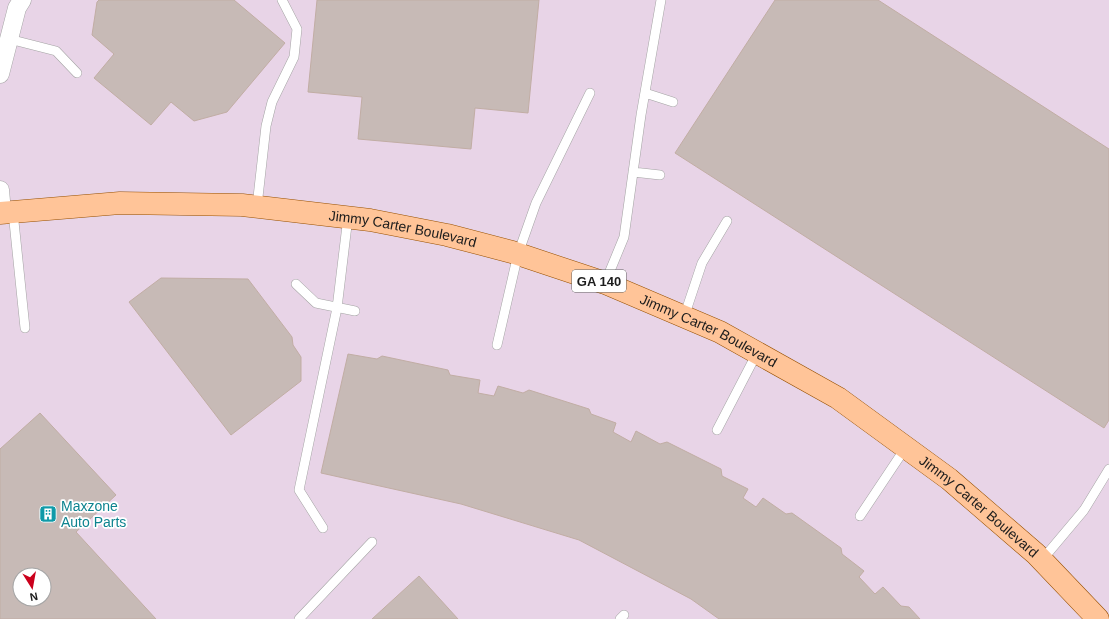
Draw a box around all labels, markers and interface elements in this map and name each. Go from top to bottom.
street label: Jimmy Carter Boulevard [328,207,478,250]
road number: GA 140 [572,270,626,292]
street label: Jimmy Carter Boulevard [638,291,780,370]
street label: Jimmy Carter Boulevard [916,452,1042,561]
place label: Maxzone Auto Parts [61,498,126,530]
building icon: Maxzone Auto Parts [38,504,58,524]
north arrow [12,567,52,607]
text: N [29,590,39,603]

